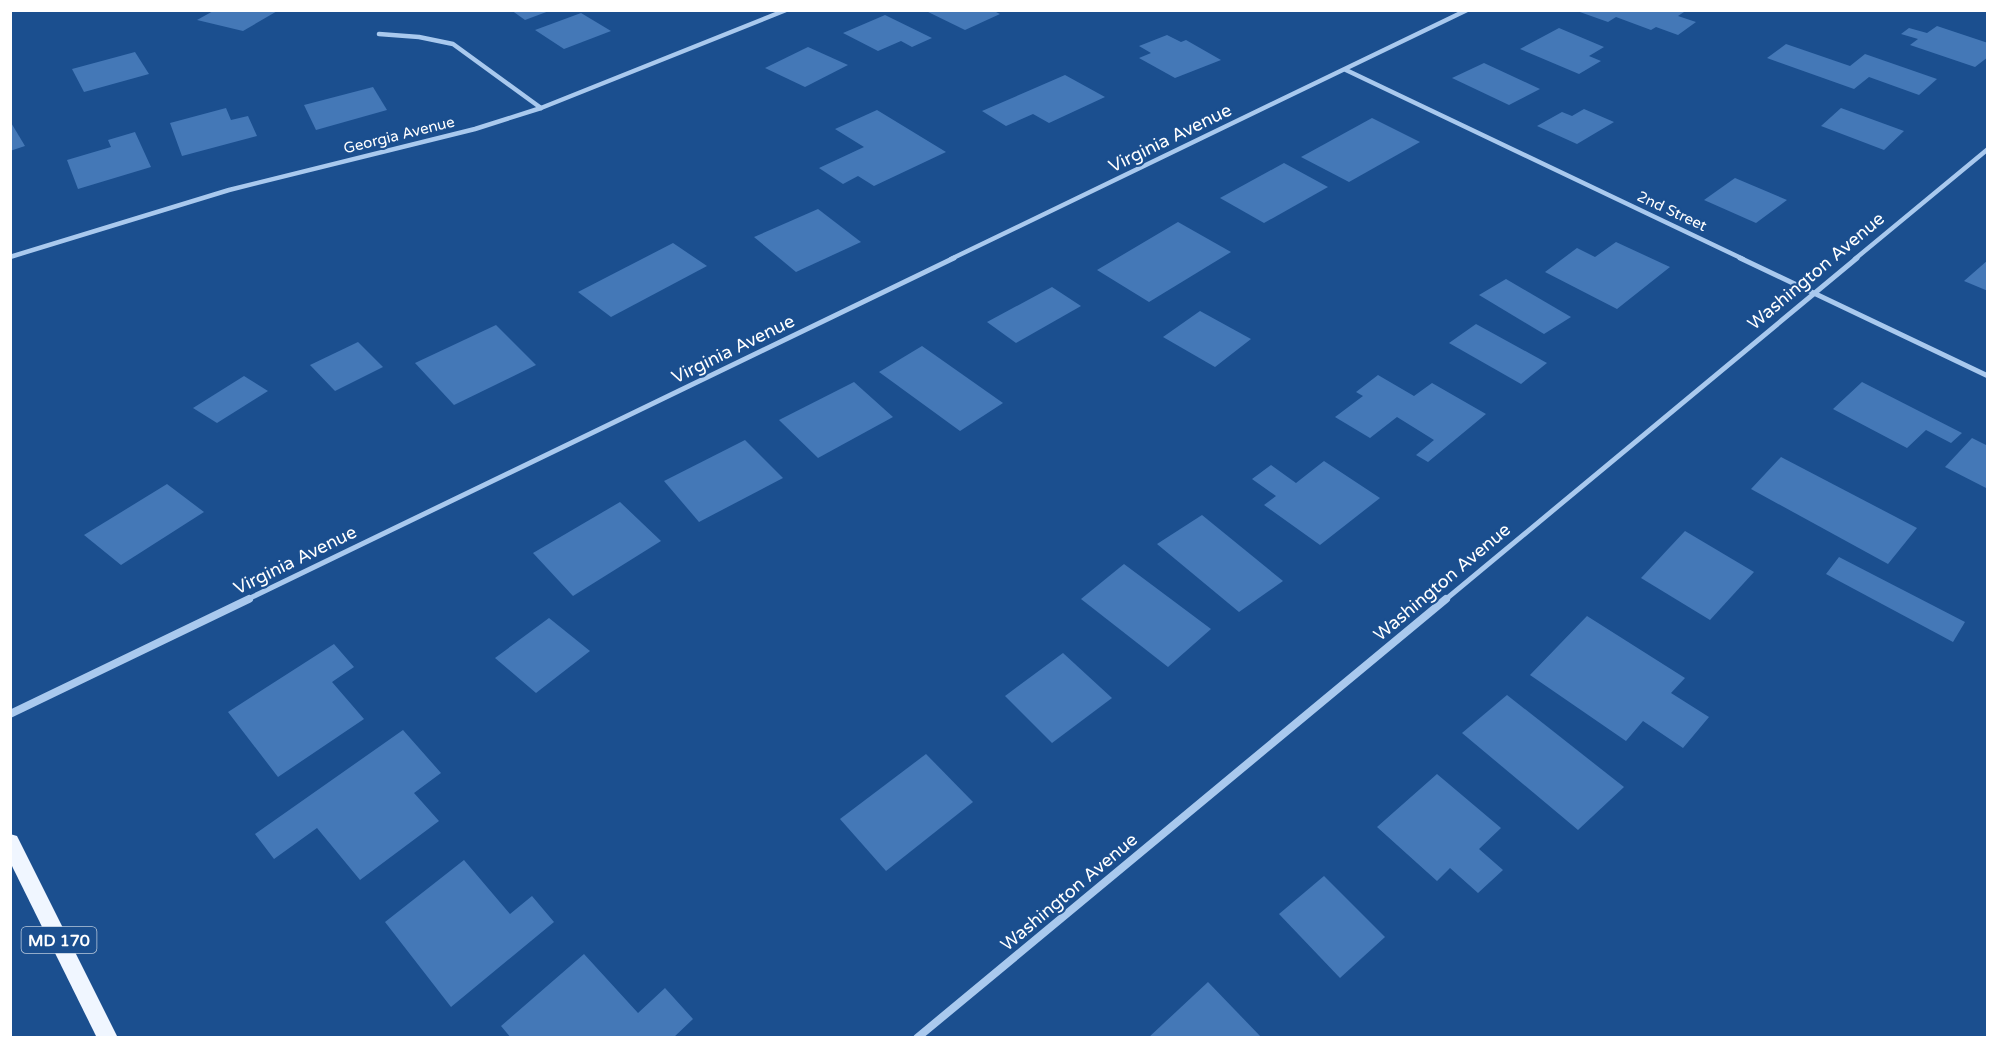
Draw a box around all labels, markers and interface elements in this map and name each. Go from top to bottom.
street label: Virginia Avenue [1105,99,1235,177]
street label: Georgia Avenue [342,113,456,157]
street label: 2nd Street [1634,187,1710,235]
street label: Washington Avenue [1743,207,1889,335]
street label: Virginia Avenue [668,310,798,388]
street label: Washington Avenue [1369,518,1515,646]
street label: Virginia Avenue [230,521,360,599]
street label: Washington Avenue [996,828,1142,956]
road number: MD 170 [22,927,97,953]

